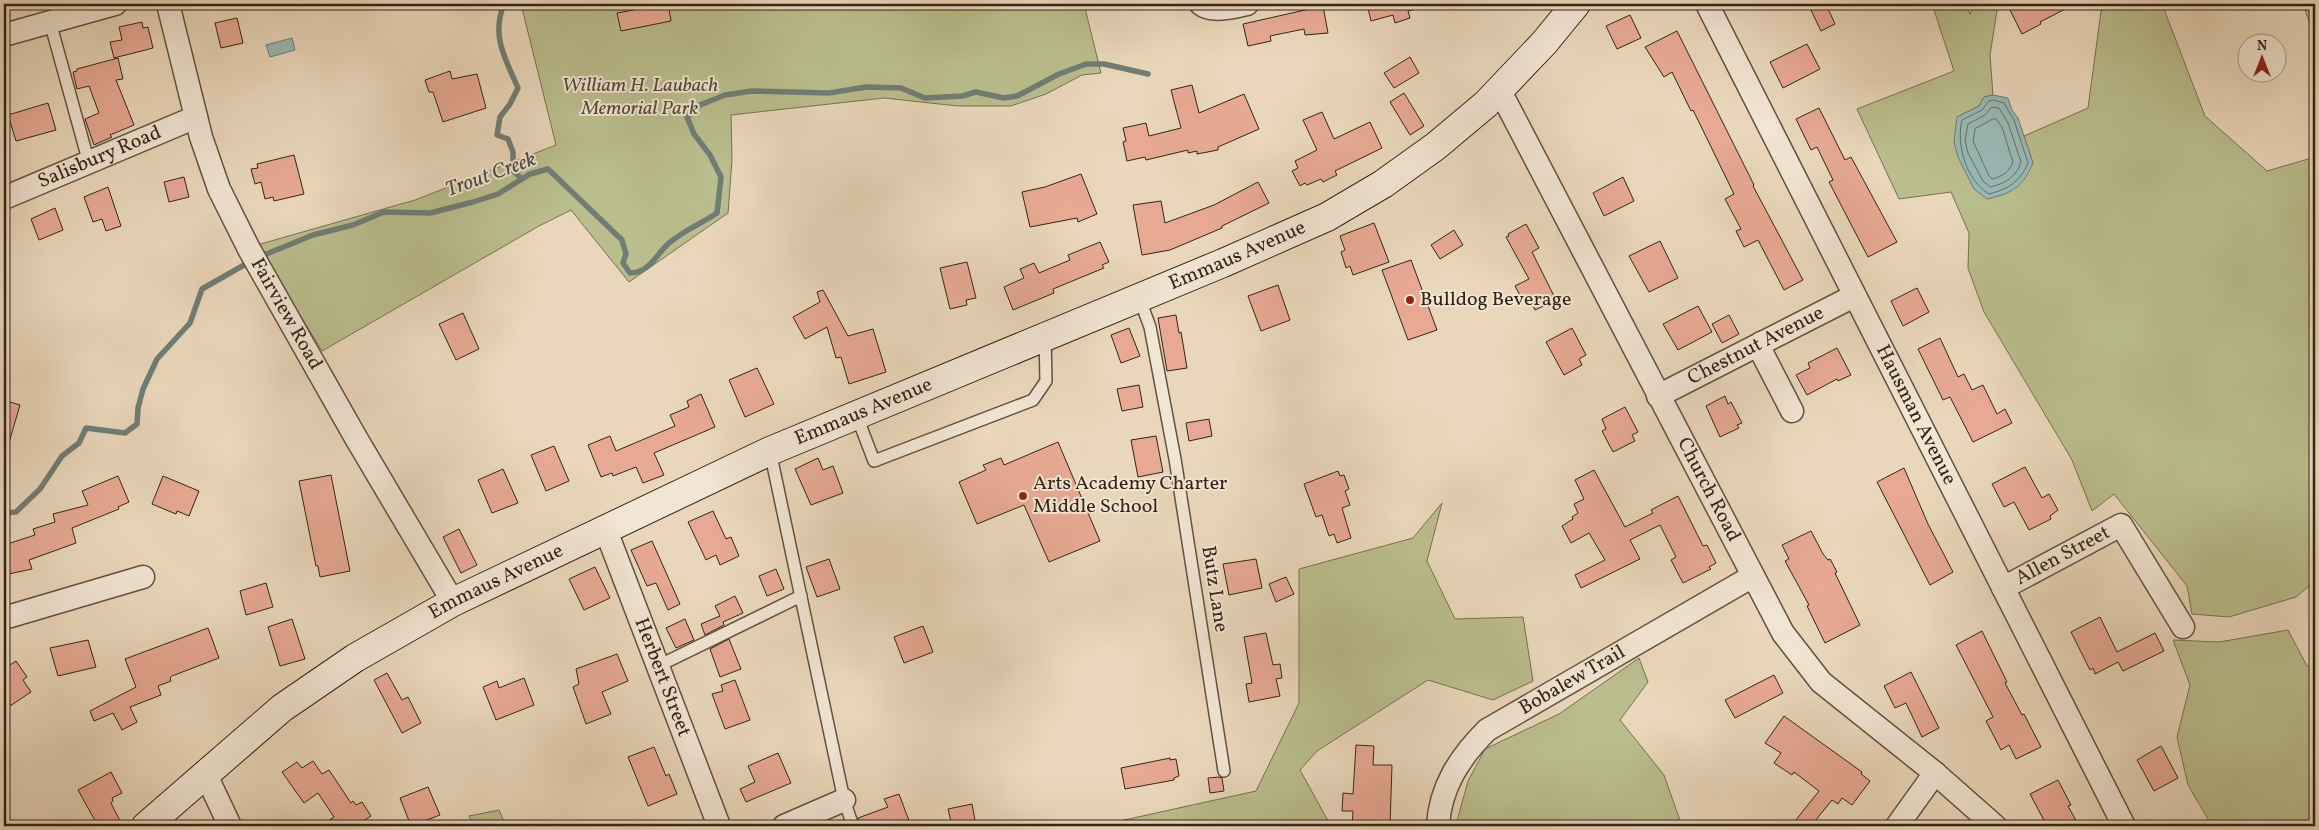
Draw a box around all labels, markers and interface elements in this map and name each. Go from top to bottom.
north arrow [2236,32,2286,82]
text: N [2257,37,2267,56]
park label: William H. Laubach Memorial Park [562,72,718,123]
street label: Salisbury Road [34,119,166,196]
water label: Trout Creek [442,145,541,205]
street label: Emmaus Avenue [1165,214,1310,298]
street label: Fairview Road [243,253,329,375]
place label: Bulldog Beverage [1420,286,1571,314]
marker: Bulldog Beverage [1404,294,1416,306]
street label: Chestnut Avenue [1683,299,1829,393]
street label: Hausman Avenue [1868,340,1963,490]
street label: Emmaus Avenue [791,371,937,453]
street label: Church Road [1669,433,1747,547]
place label: Arts Academy Charter Middle School [1033,470,1228,521]
marker: Arts Academy Charter Middle School [1017,490,1029,502]
street label: Allen Street [2011,519,2115,593]
street label: Emmaus Avenue [424,537,568,627]
street label: Butz Lane [1193,544,1235,634]
street label: Herbert Street [627,614,698,741]
street label: Bobalew Trail [1514,639,1631,722]

